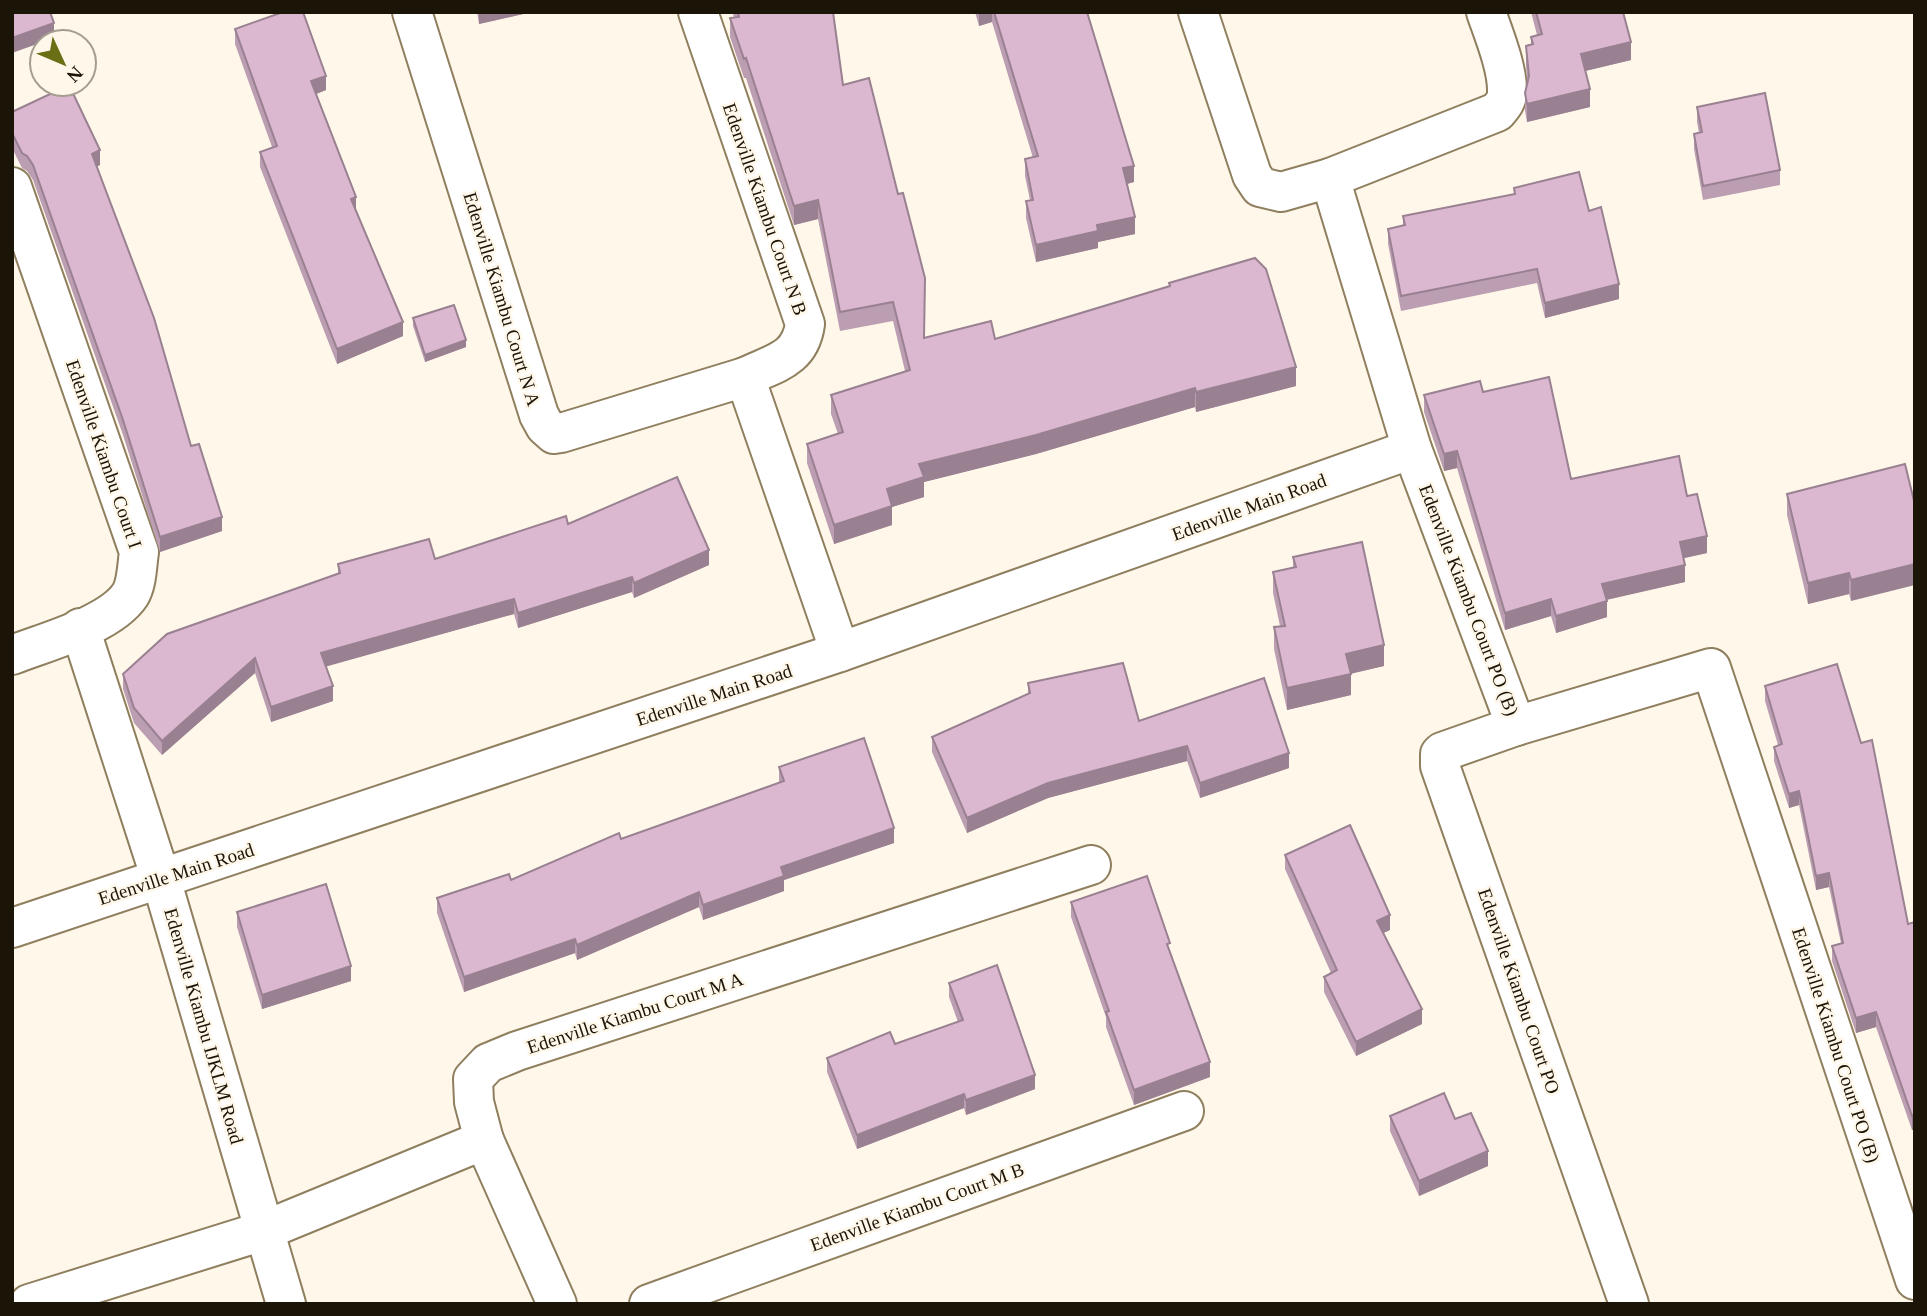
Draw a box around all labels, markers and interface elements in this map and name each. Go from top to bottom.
north arrow [28,28,98,98]
text: N [62,62,87,87]
street label: Edenville Kiambu Court N B [719,100,811,318]
street label: Edenville Kiambu Court N A [459,189,545,409]
street label: Edenville Kiambu Court I [62,357,146,551]
street label: Edenville Main Road [1169,469,1329,545]
street label: Edenville Kiambu Court PO (B) [1414,481,1523,719]
street label: Edenville Main Road [633,660,795,730]
street label: Edenville Main Road [95,839,257,909]
street label: Edenville Kiambu Court PO [1474,886,1564,1096]
street label: Edenville Kiambu IJKLM Road [160,906,248,1147]
street label: Edenville Kiambu Court PO (B) [1787,925,1884,1165]
street label: Edenville Kiambu Court M A [524,968,746,1058]
street label: Edenville Kiambu Court M B [807,1159,1027,1255]

